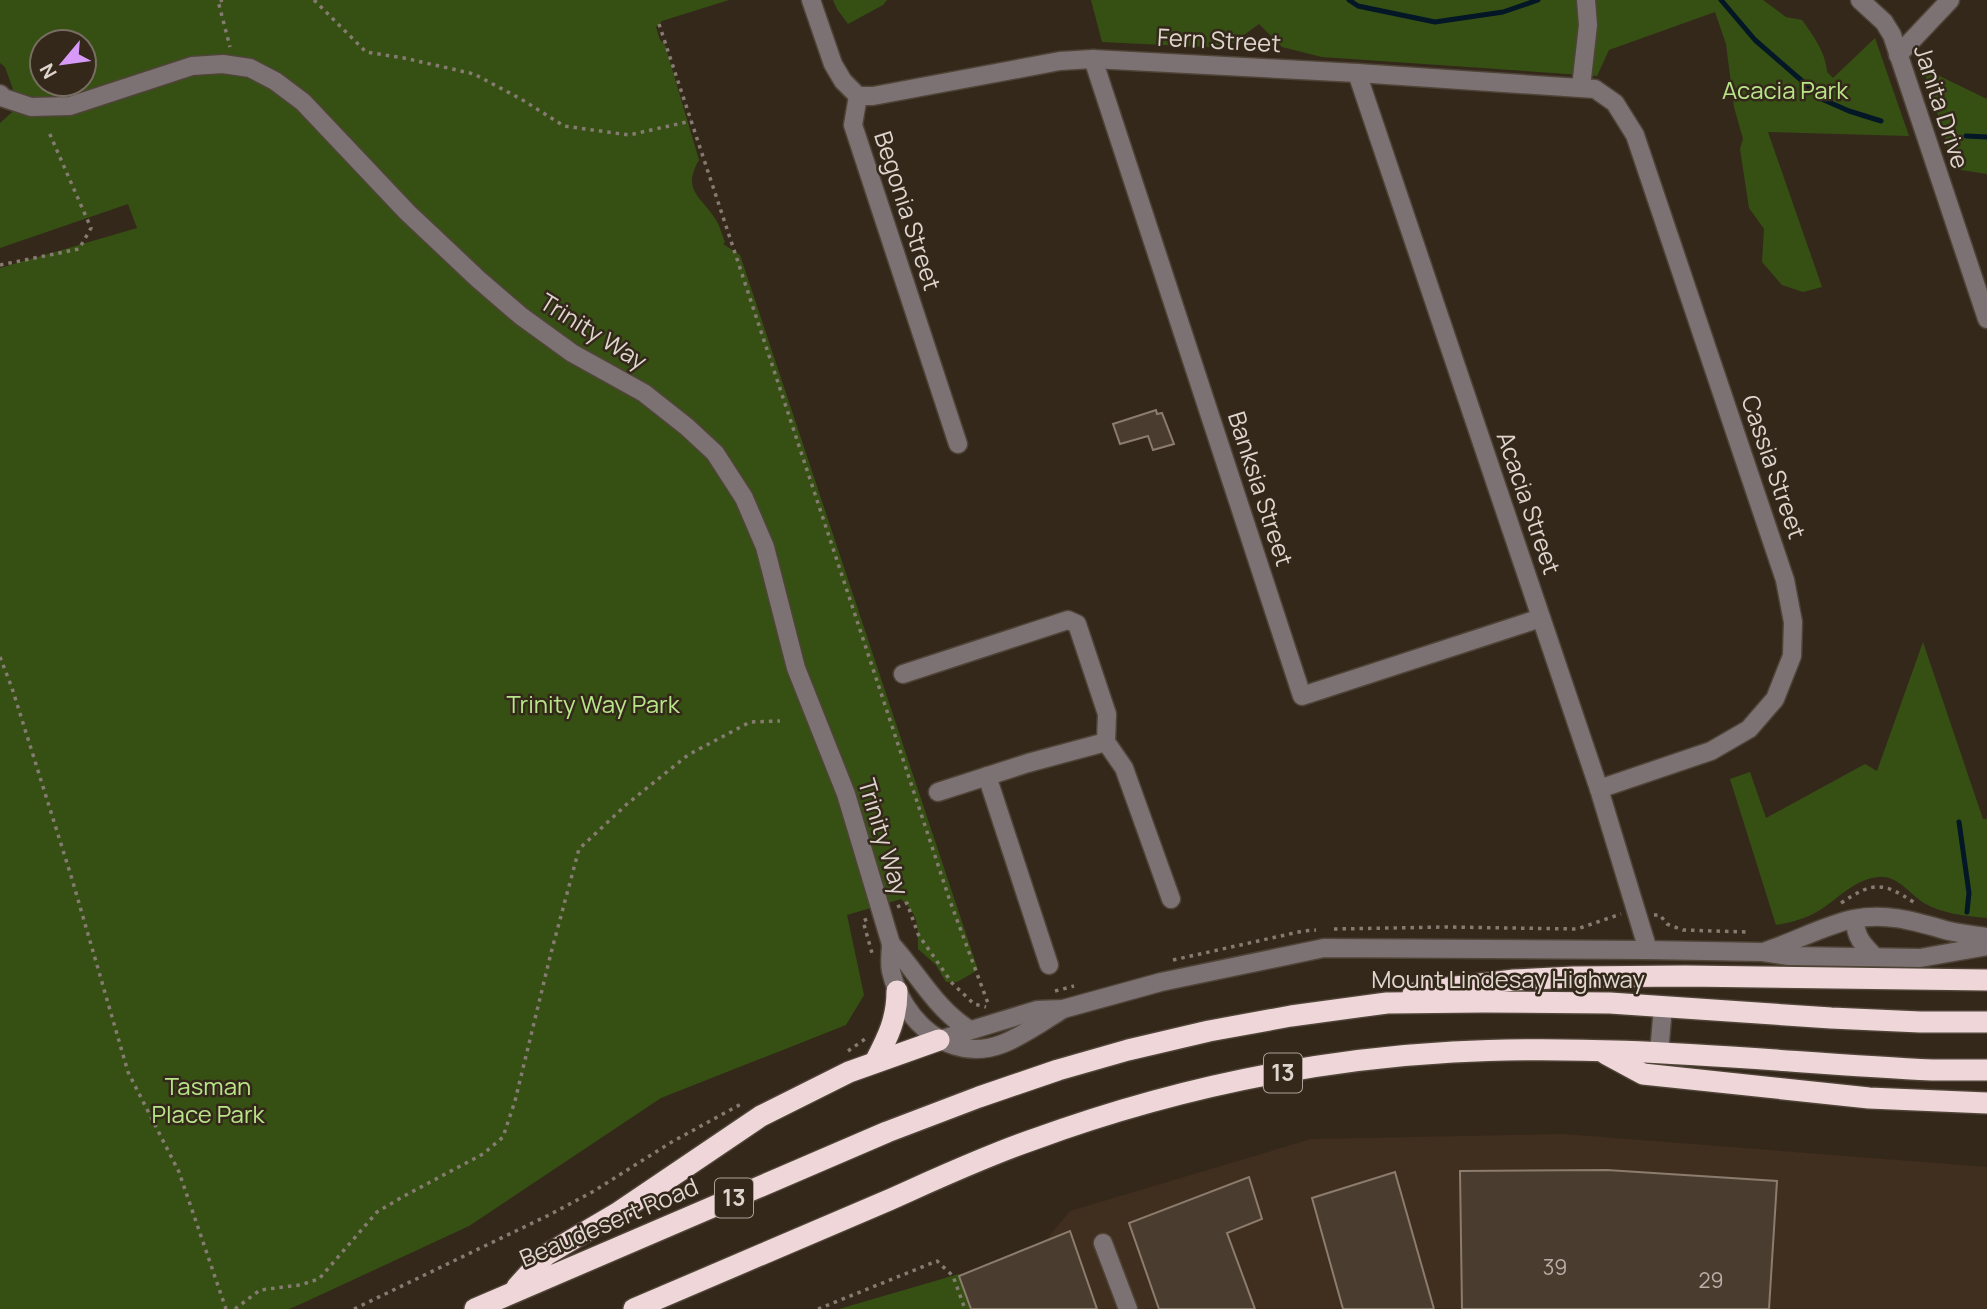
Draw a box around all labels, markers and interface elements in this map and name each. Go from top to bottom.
street label: Fern Street [1156,20,1282,59]
north arrow [28,28,98,98]
street label: Janita Drive [1907,40,1978,173]
text: N [33,59,63,84]
park label: Acacia Park [1722,73,1849,106]
street label: Begonia Street [867,127,950,294]
street label: Trinity Way [534,285,654,377]
street label: Cassia Street [1734,390,1814,543]
street label: Banksia Street [1221,407,1302,570]
street label: Acacia Street [1490,427,1569,578]
park label: Trinity Way Park [506,687,681,720]
street label: Trinity Way [851,774,918,899]
street label: Mount Lindesay Highway [1371,962,1645,995]
road number: 13 [1264,1054,1302,1092]
park label: Tasman Place Park [151,1069,266,1130]
street label: Beaudesert Road [514,1169,703,1274]
road number: 13 [715,1178,753,1218]
house number: 39 [1543,1253,1567,1281]
house number: 29 [1698,1266,1724,1294]

